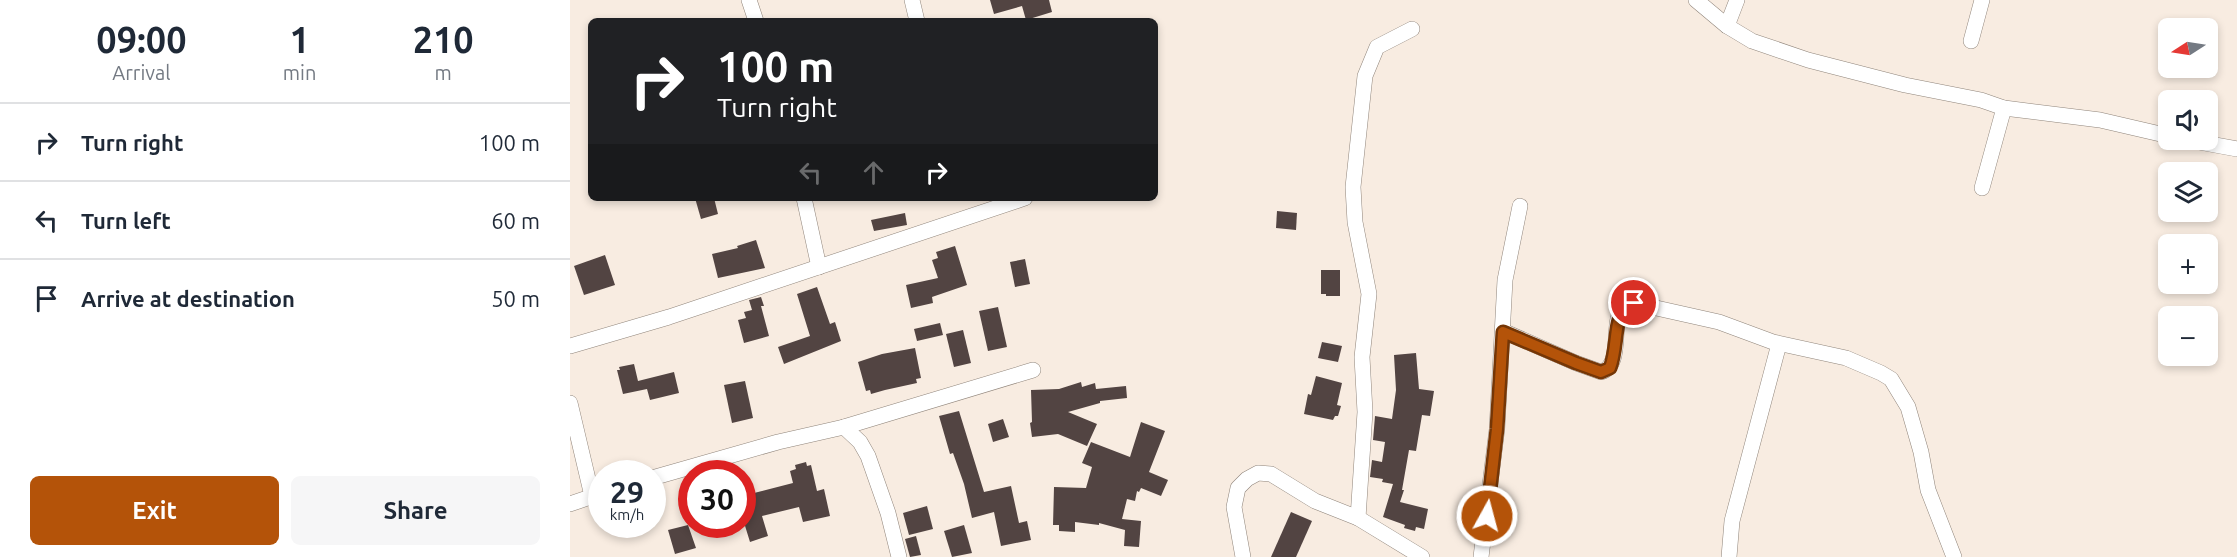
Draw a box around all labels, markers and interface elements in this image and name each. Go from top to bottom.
north arrow [2158,18,2218,78]
map controls [2158,18,2218,366]
text: 09:00 [96,19,186,60]
text: 1 [289,19,310,60]
text: 210 [413,19,474,60]
icon: right [618,42,696,120]
text: 100 m [717,43,834,90]
text: Arrival [112,61,171,84]
text: min [283,61,316,84]
text: m [435,61,452,84]
button: sound [2158,90,2218,150]
text: Turn right [717,92,837,122]
icon: right [30,126,63,159]
text: Turn right [81,130,183,155]
text: 100 m [479,130,540,155]
icon: left [794,156,827,189]
icon: ahead [857,156,890,189]
icon: right [920,156,953,189]
button: layers [2158,162,2218,222]
icon: left [30,204,63,237]
text: Turn left [81,208,171,233]
text: 60 m [491,208,540,233]
button: + [2158,234,2218,294]
pin [1608,277,1659,328]
icon: arrive [30,282,63,315]
text: Arrive at destination [81,286,295,311]
text: 50 m [491,286,540,311]
icon: arrive [1617,286,1650,319]
button: − [2158,306,2218,366]
speed limit sign: 30 [678,460,756,538]
text: 29 [610,475,644,509]
button: Exit [30,476,279,545]
button: Share [291,476,540,545]
position arrow [1455,484,1519,548]
text: km/h [610,506,644,523]

